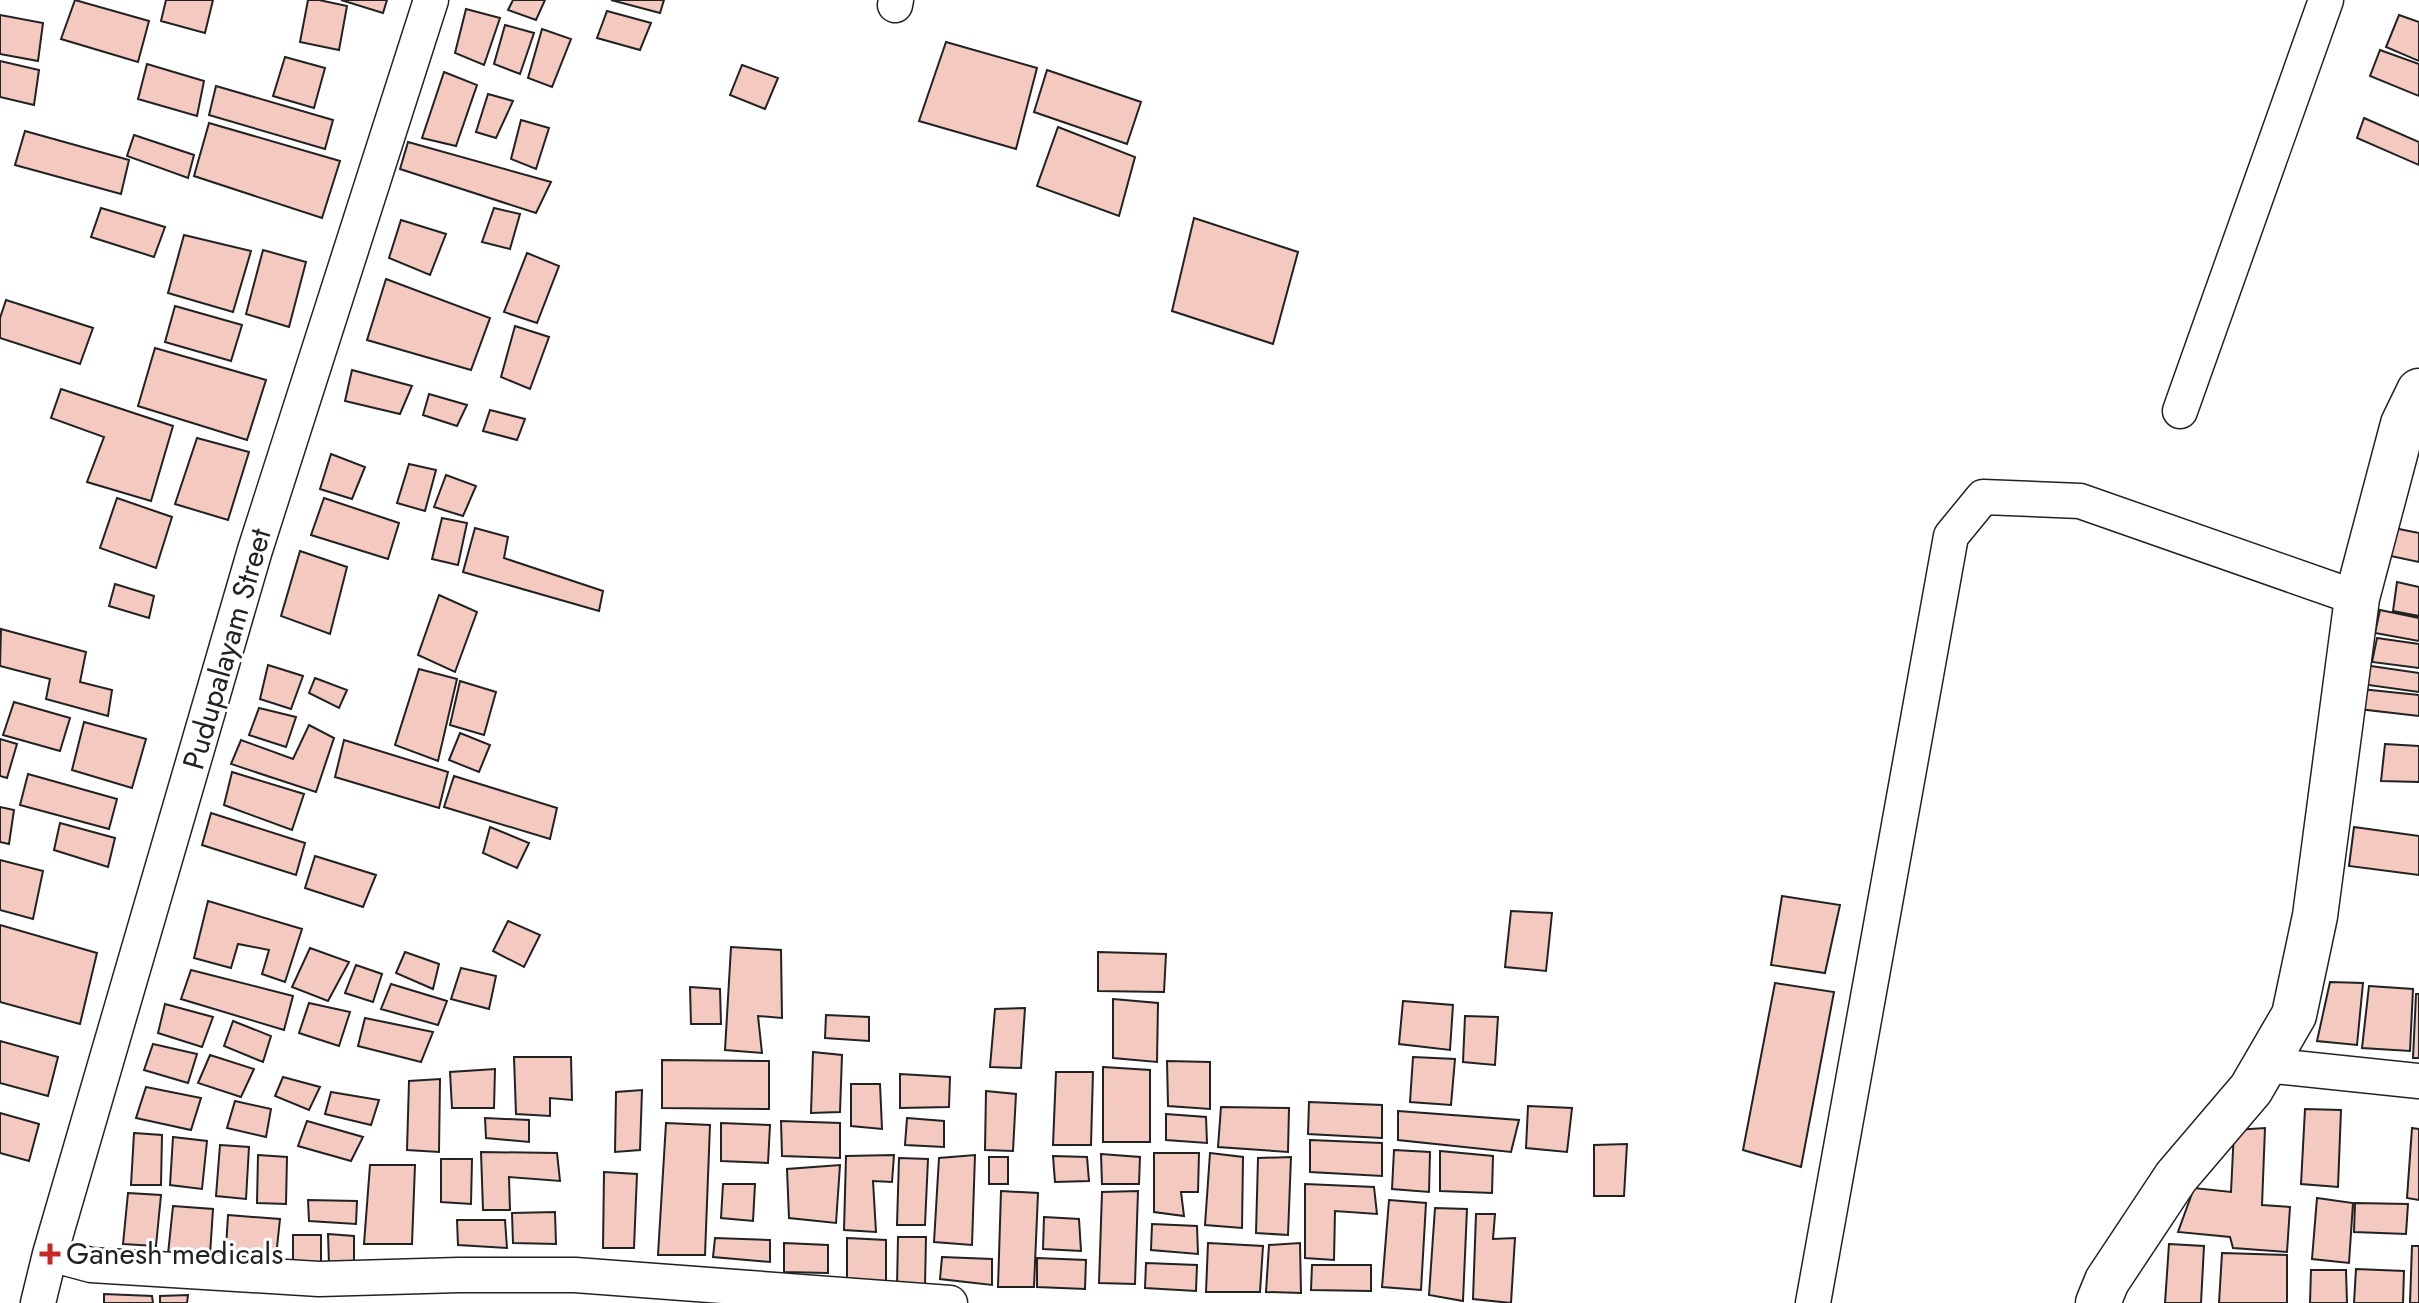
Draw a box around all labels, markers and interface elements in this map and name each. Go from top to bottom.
street label: Pudupalayam Street [172,523,282,774]
place label: Ganesh medicals [66,1232,283,1275]
marker: Ganesh medicals [41,1245,59,1263]

